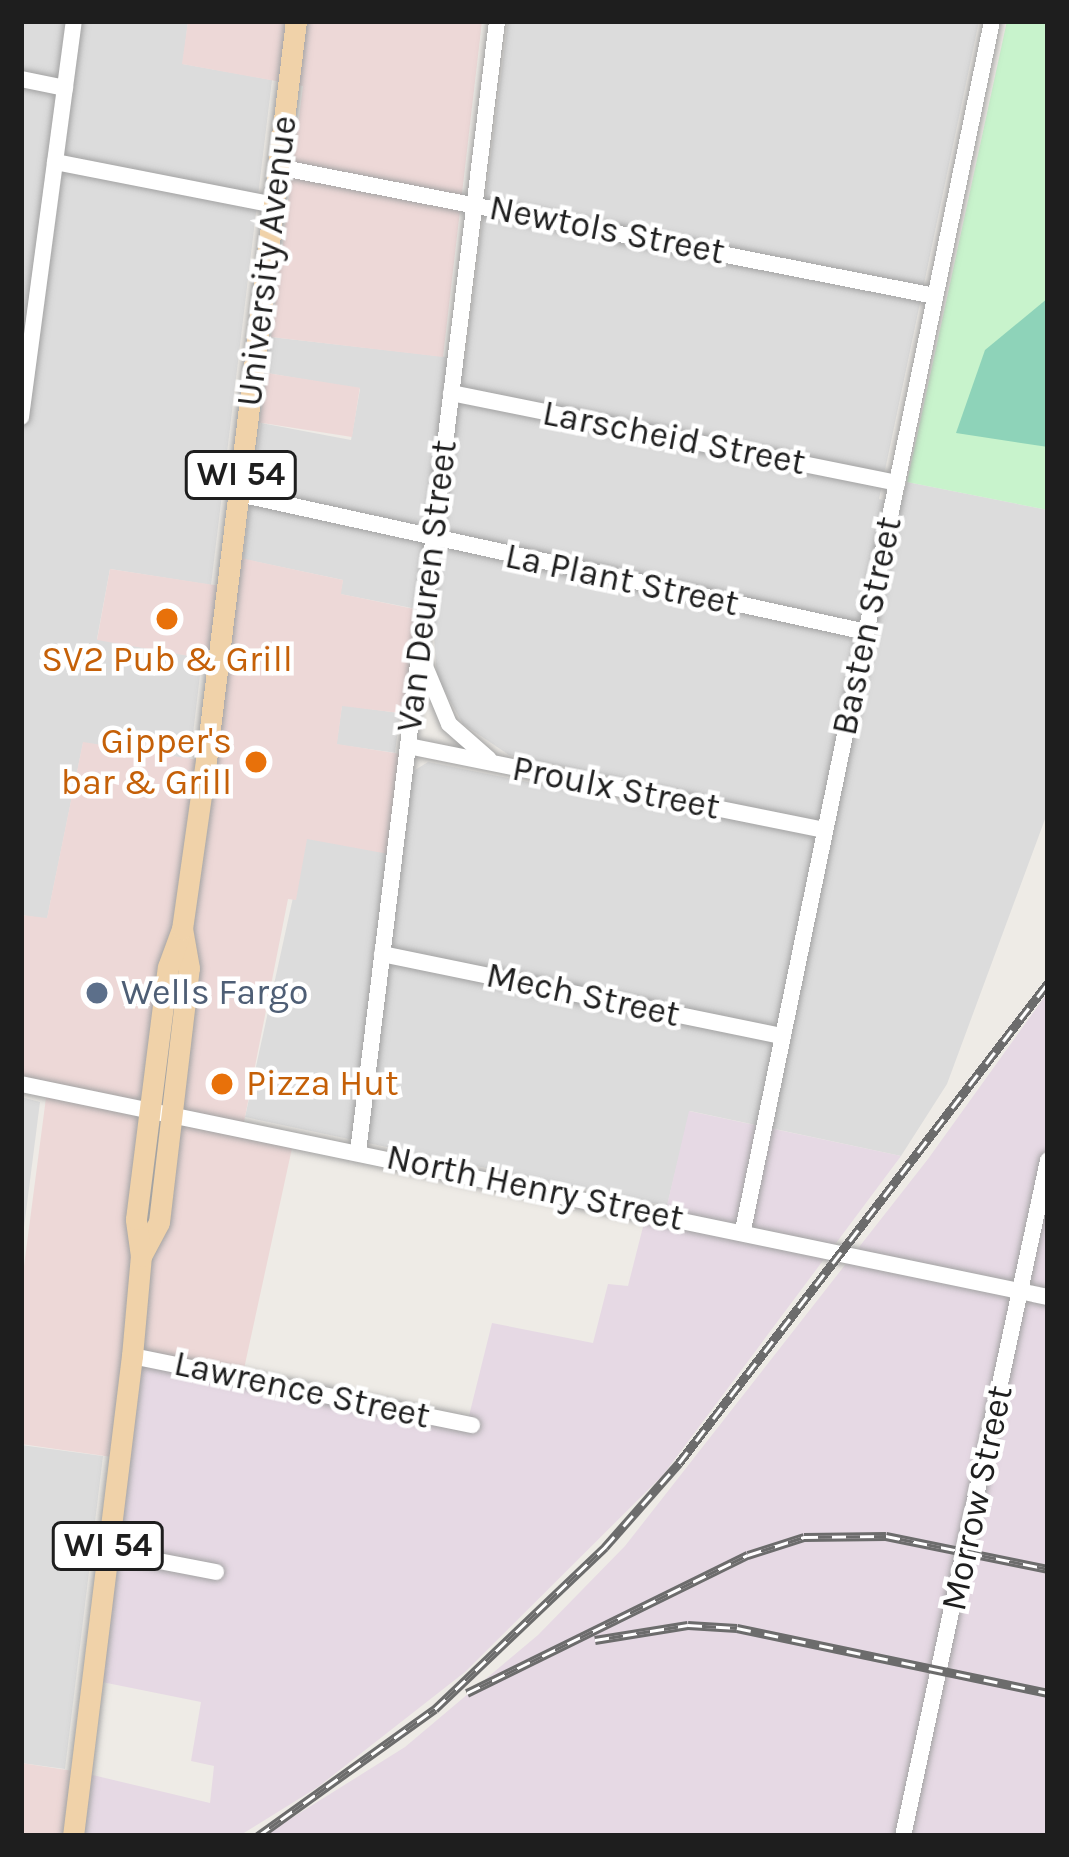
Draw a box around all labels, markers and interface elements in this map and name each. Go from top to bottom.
street label: University Avenue [228,113,306,409]
street label: Newtols Street [486,186,728,274]
street label: Larscheid Street [539,391,809,485]
street label: Van Deuren Street [388,438,466,734]
road number: WI 54 [184,448,298,502]
street label: Basten Street [823,513,911,739]
street label: La Plant Street [501,534,743,626]
marker: SV2 Pub & Grill [154,606,180,632]
place label: SV2 Pub & Grill [41,638,293,682]
place label: Gipper's bar & Grill [61,719,232,804]
street label: Proulx Street [509,747,723,829]
marker: Gipper's bar & Grill [243,749,269,775]
street label: Mech Street [482,953,684,1037]
place label: Wells Fargo [121,971,308,1015]
marker: Wells Fargo [84,980,110,1006]
place label: Pizza Hut [246,1062,399,1106]
marker: Pizza Hut [209,1071,235,1097]
street label: North Henry Street [383,1135,687,1241]
street label: Lawrence Street [170,1342,434,1438]
street label: Morrow Street [932,1381,1022,1615]
road number: WI 54 [51,1519,165,1573]

